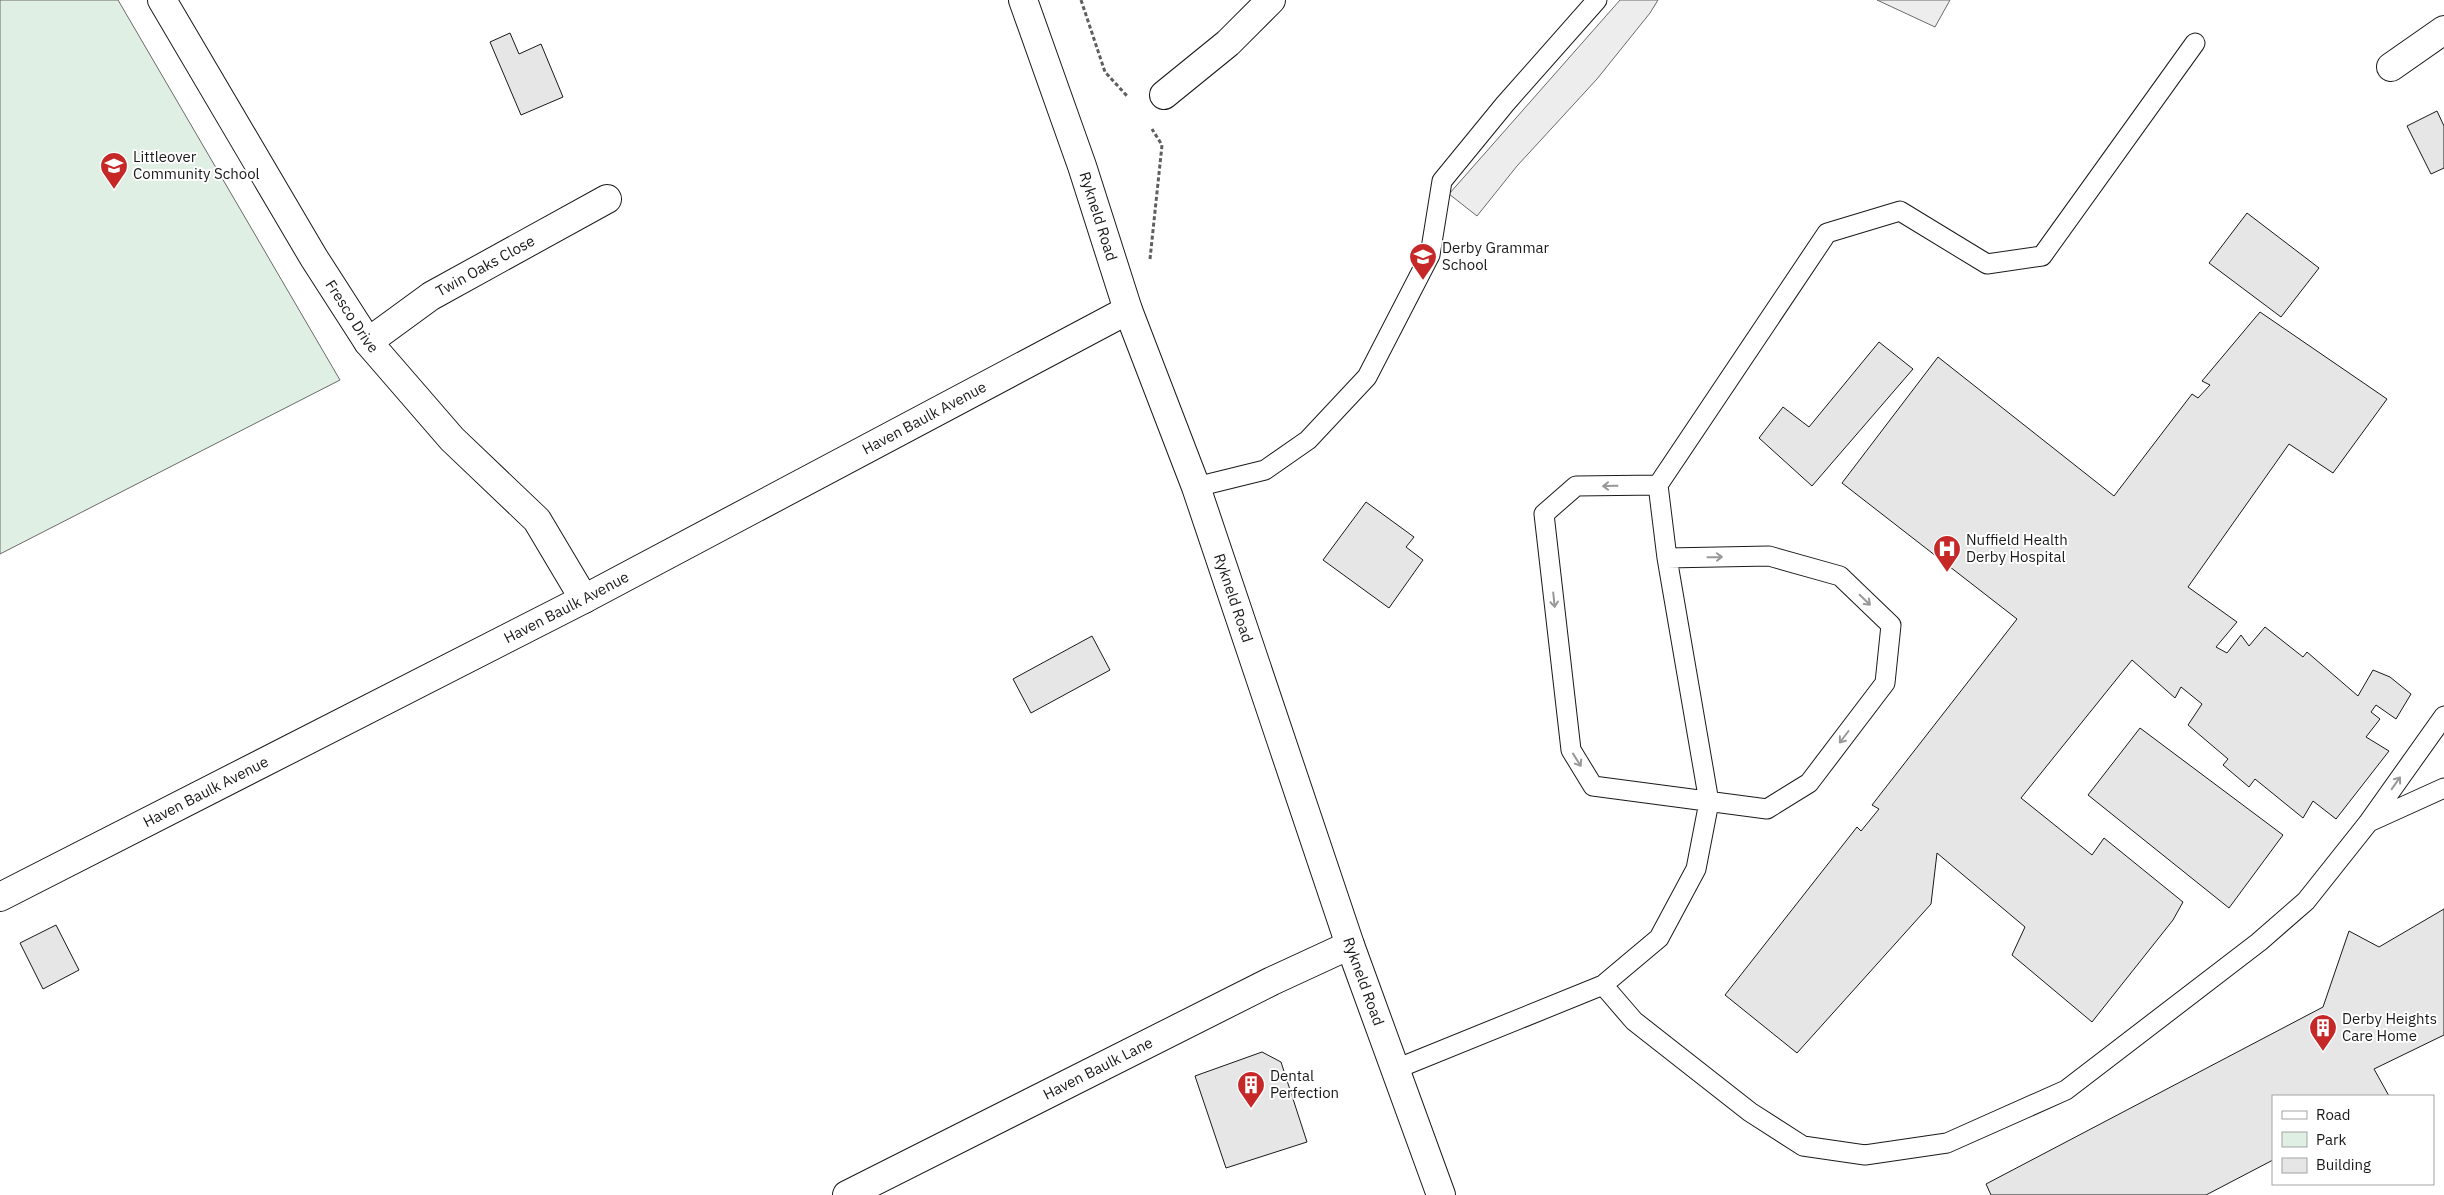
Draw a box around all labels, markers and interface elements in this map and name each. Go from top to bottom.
place label: Littleover Community School [133,147,260,183]
school or university icon: Littleover Community School [99,151,129,190]
street label: Rykneld Road [1075,169,1122,263]
street label: Twin Oaks Close [432,231,538,301]
place label: Derby Grammar School [1442,238,1550,274]
school or university icon: Derby Grammar School [1408,242,1438,281]
street label: Fresco Drive [321,276,383,357]
street label: Haven Baulk Avenue [859,377,990,459]
one-way arrow [1602,481,1618,491]
place label: Nuffield Health Derby Hospital [1966,530,2068,566]
hospital icon: Nuffield Health Derby Hospital [1932,534,1962,573]
street label: Rykneld Road [1210,551,1258,645]
one-way arrow [1707,552,1723,562]
street label: Haven Baulk Avenue [500,567,632,647]
one-way arrow [1549,592,1559,608]
one-way arrow [1859,594,1871,606]
one-way arrow [1839,730,1849,744]
street label: Haven Baulk Avenue [140,752,271,831]
one-way arrow [1572,753,1582,767]
one-way arrow [2391,776,2401,790]
street label: Rykneld Road [1339,935,1389,1028]
place label: Derby Heights Care Home [2342,1009,2437,1045]
building icon: Derby Heights Care Home [2308,1013,2338,1052]
street label: Haven Baulk Lane [1040,1033,1156,1104]
place label: Dental Perfection [1270,1066,1339,1102]
building icon: Dental Perfection [1236,1070,1266,1109]
legend [2272,1095,2434,1185]
text: Road [2316,1105,2351,1124]
text: Park [2316,1130,2346,1149]
text: Building [2316,1155,2371,1174]

